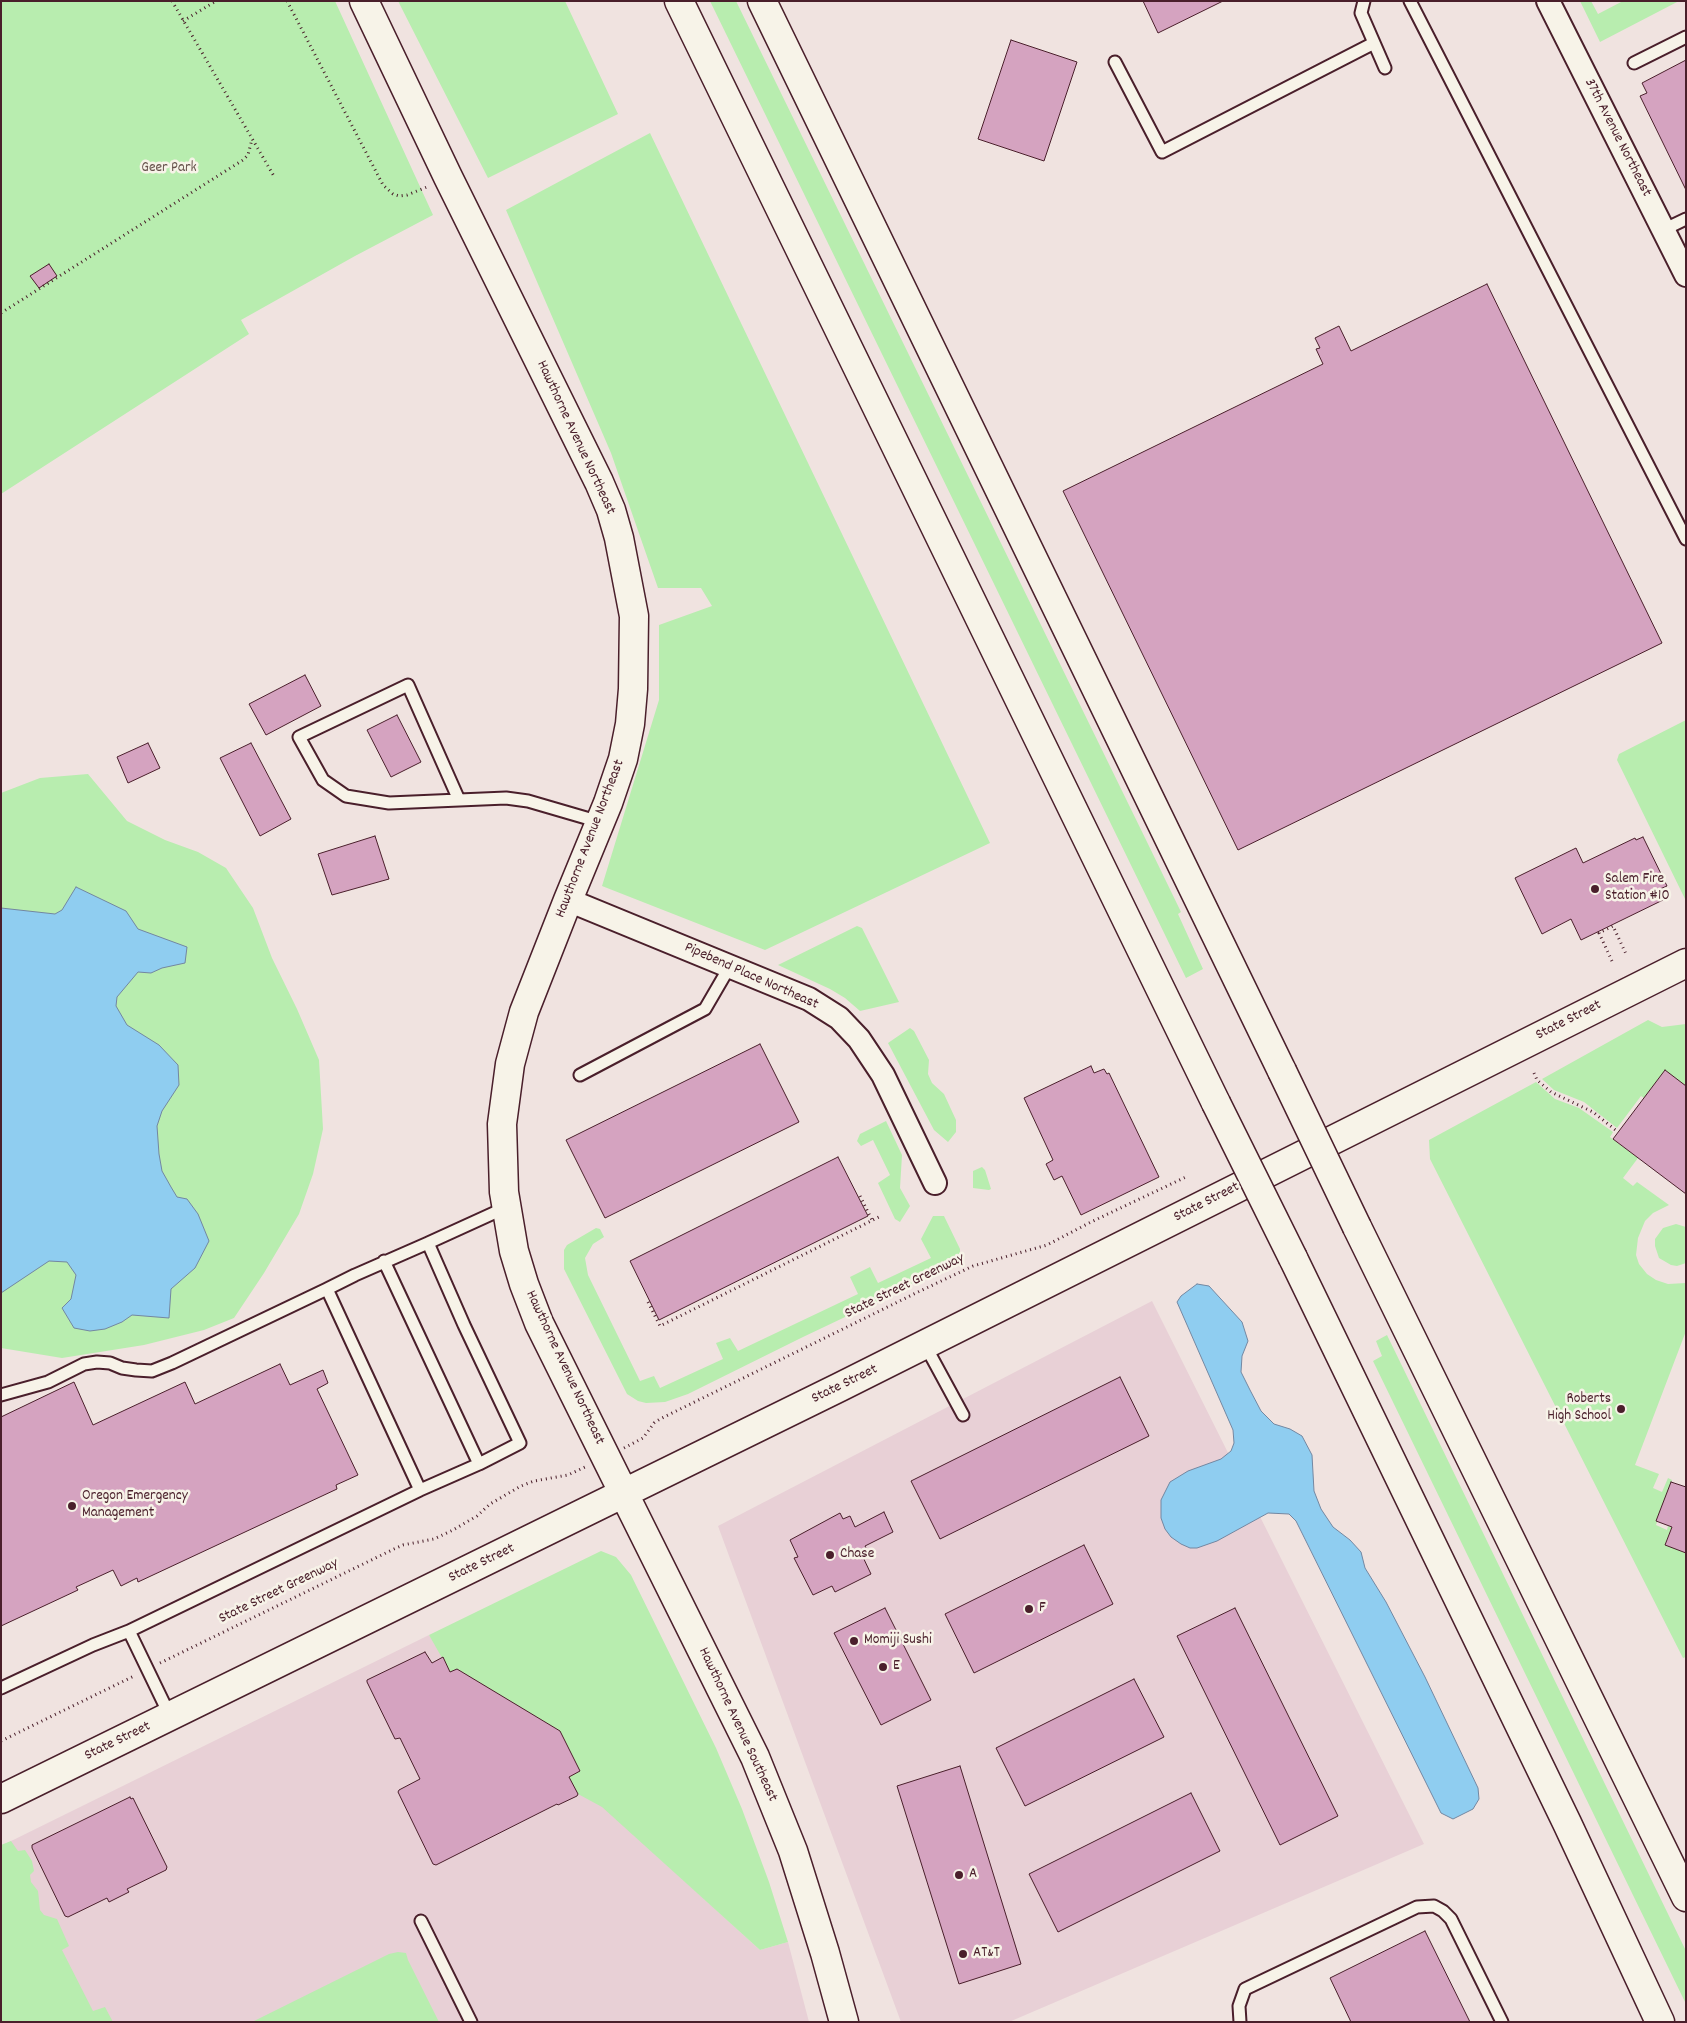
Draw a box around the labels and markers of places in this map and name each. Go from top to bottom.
place label: Salem Fire Station #10 [1605,871,1670,906]
marker: Salem Fire Station #10 [1589,883,1601,895]
place label: Roberts High School [1547,1391,1611,1426]
marker: Roberts High School [1615,1403,1627,1415]
place label: Oregon Emergency Management [82,1488,188,1523]
marker: Oregon Emergency Management [66,1500,78,1512]
place label: Chase [840,1546,874,1564]
marker: Chase [824,1549,836,1561]
place label: F [1039,1600,1046,1618]
marker: F [1023,1603,1035,1615]
place label: Momiji Sushi [864,1632,932,1650]
marker: Momiji Sushi [848,1635,860,1647]
place label: E [893,1658,900,1676]
marker: E [877,1661,889,1673]
place label: A [969,1866,977,1884]
marker: A [953,1869,965,1881]
place label: AT&T [973,1945,1000,1963]
marker: AT&T [957,1948,969,1960]

